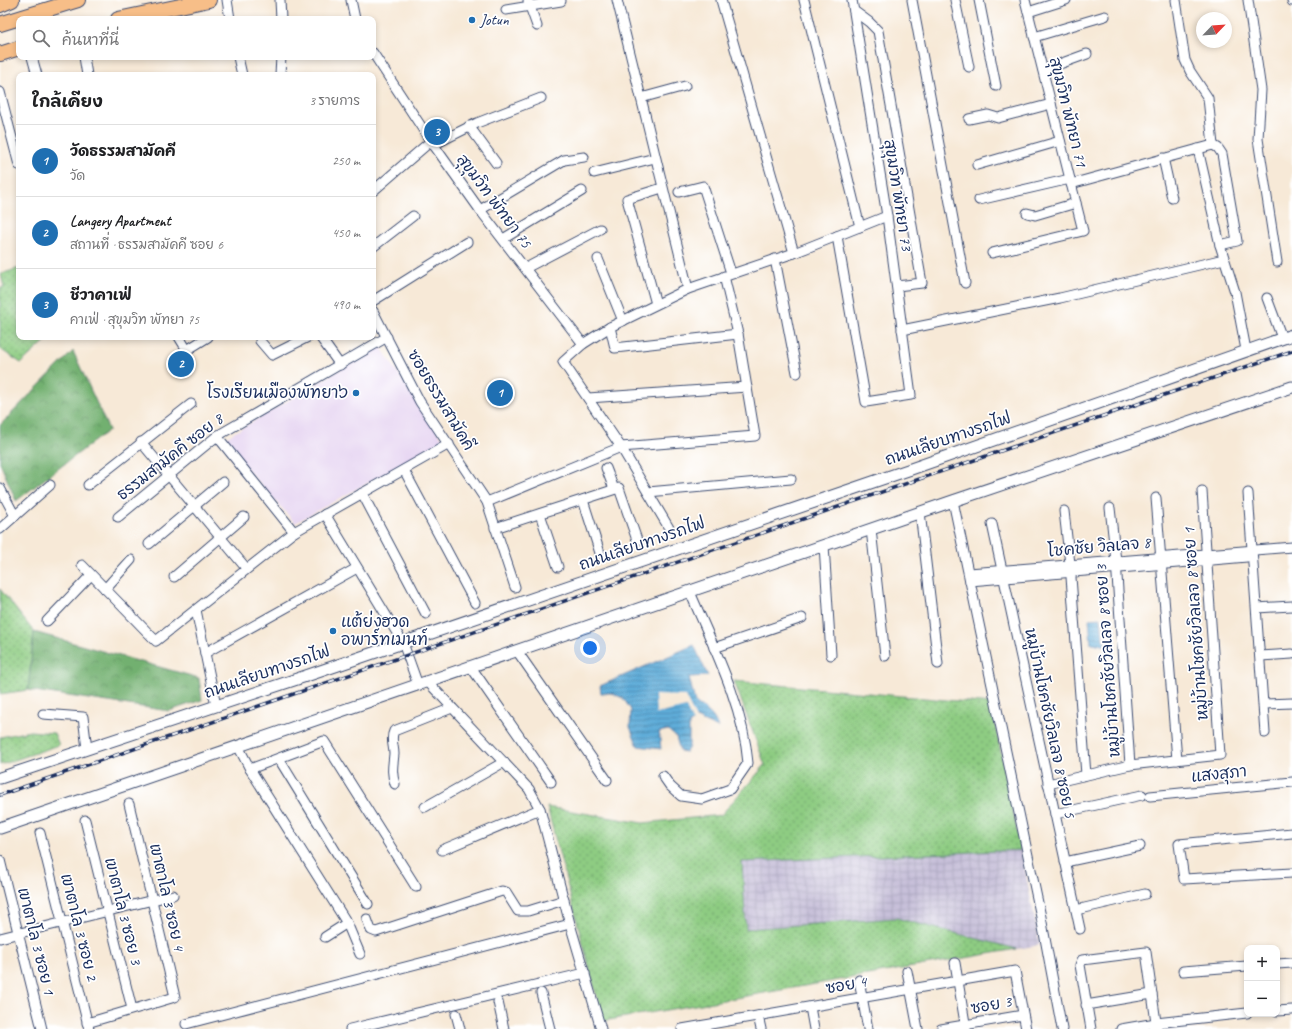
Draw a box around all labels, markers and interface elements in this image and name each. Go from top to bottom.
place label: Jotun [479,10,510,30]
north arrow [1196,12,1232,48]
marker: Jotun [467,15,477,25]
search box [16,16,376,60]
icon: search [30,27,52,49]
text: ค้นหาที่นี่ [62,31,119,50]
street label: สุขุมวิท พัทยา 71 [1043,55,1092,170]
text: ใกล้เคียง [32,91,103,112]
text: 3 รายการ [309,93,360,109]
pin: 3 [424,117,450,147]
street label: สุขุมวิท พัทยา 73 [877,138,918,254]
text: วัดธรรมสามัคคี [70,142,176,161]
street label: สุขุมวิท พัทยา 75 [451,150,537,254]
text: 1 [42,153,48,169]
text: 250 m [332,153,360,169]
text: วัด [70,168,85,184]
text: Langery Apartment [70,212,171,231]
text: 2 [42,225,48,241]
text: 450 m [332,225,360,241]
text: สถานที่ · ธรรมสามัคคี ซอย 6 [70,237,223,253]
text: ชีวาคาเฟ่ [70,286,132,305]
text: 3 [42,297,48,313]
text: 490 m [332,297,360,313]
text: คาเฟ่ · สุขุมวิท พัทยา 75 [70,312,199,328]
street label: ซอยธรรมสามัคคี [403,345,480,454]
pin: 2 [168,349,194,379]
pin: 1 [487,378,513,408]
place label: โรงเรียนเมืองพัทยา๖ [207,381,348,403]
marker: โรงเรียนเมืองพัทยา๖ [351,388,361,398]
street label: ถนนเลียบทางรถไฟ [882,406,1014,470]
street label: ธรรมสามัคคี ซอย 8 [112,407,228,505]
street label: ถนนเลียบทางรถไฟ [576,511,708,575]
street label: หมู่บ้านโชคชัยวิลเลจ 8 ซอย 1 [1177,526,1215,721]
street label: โชคชัย วิลเลจ 8 [1047,530,1153,561]
street label: หมู่บ้านโชคชัยวิลเลจ 8 ซอย 3 [1089,562,1127,758]
place label: แต้ย่งฮวด อพาร์ทเมนท์ [341,610,428,650]
marker: แต้ย่งฮวด อพาร์ทเมนท์ [328,626,338,636]
street label: หมู่บ้านโชคชัยวิลเลจ 8 ซอย 5 [1018,626,1082,821]
your location [580,638,600,658]
street label: ถนนเลียบทางรถไฟ [201,639,333,703]
street label: แสงสุภา [1190,761,1248,789]
street label: เขาตาโล 3 ซอย 4 [145,841,191,954]
street label: เขาตาโล 3 ซอย 3 [100,855,148,968]
street label: เขาตาโล 3 ซอย 2 [56,871,104,984]
street label: เขาตาโล 3 ซอย 1 [13,885,61,997]
map controls [1244,945,1280,1017]
button: + [1244,945,1280,981]
street label: ซอย 4 [824,971,870,998]
button: − [1244,981,1280,1017]
street label: ซอย 3 [969,991,1015,1018]

